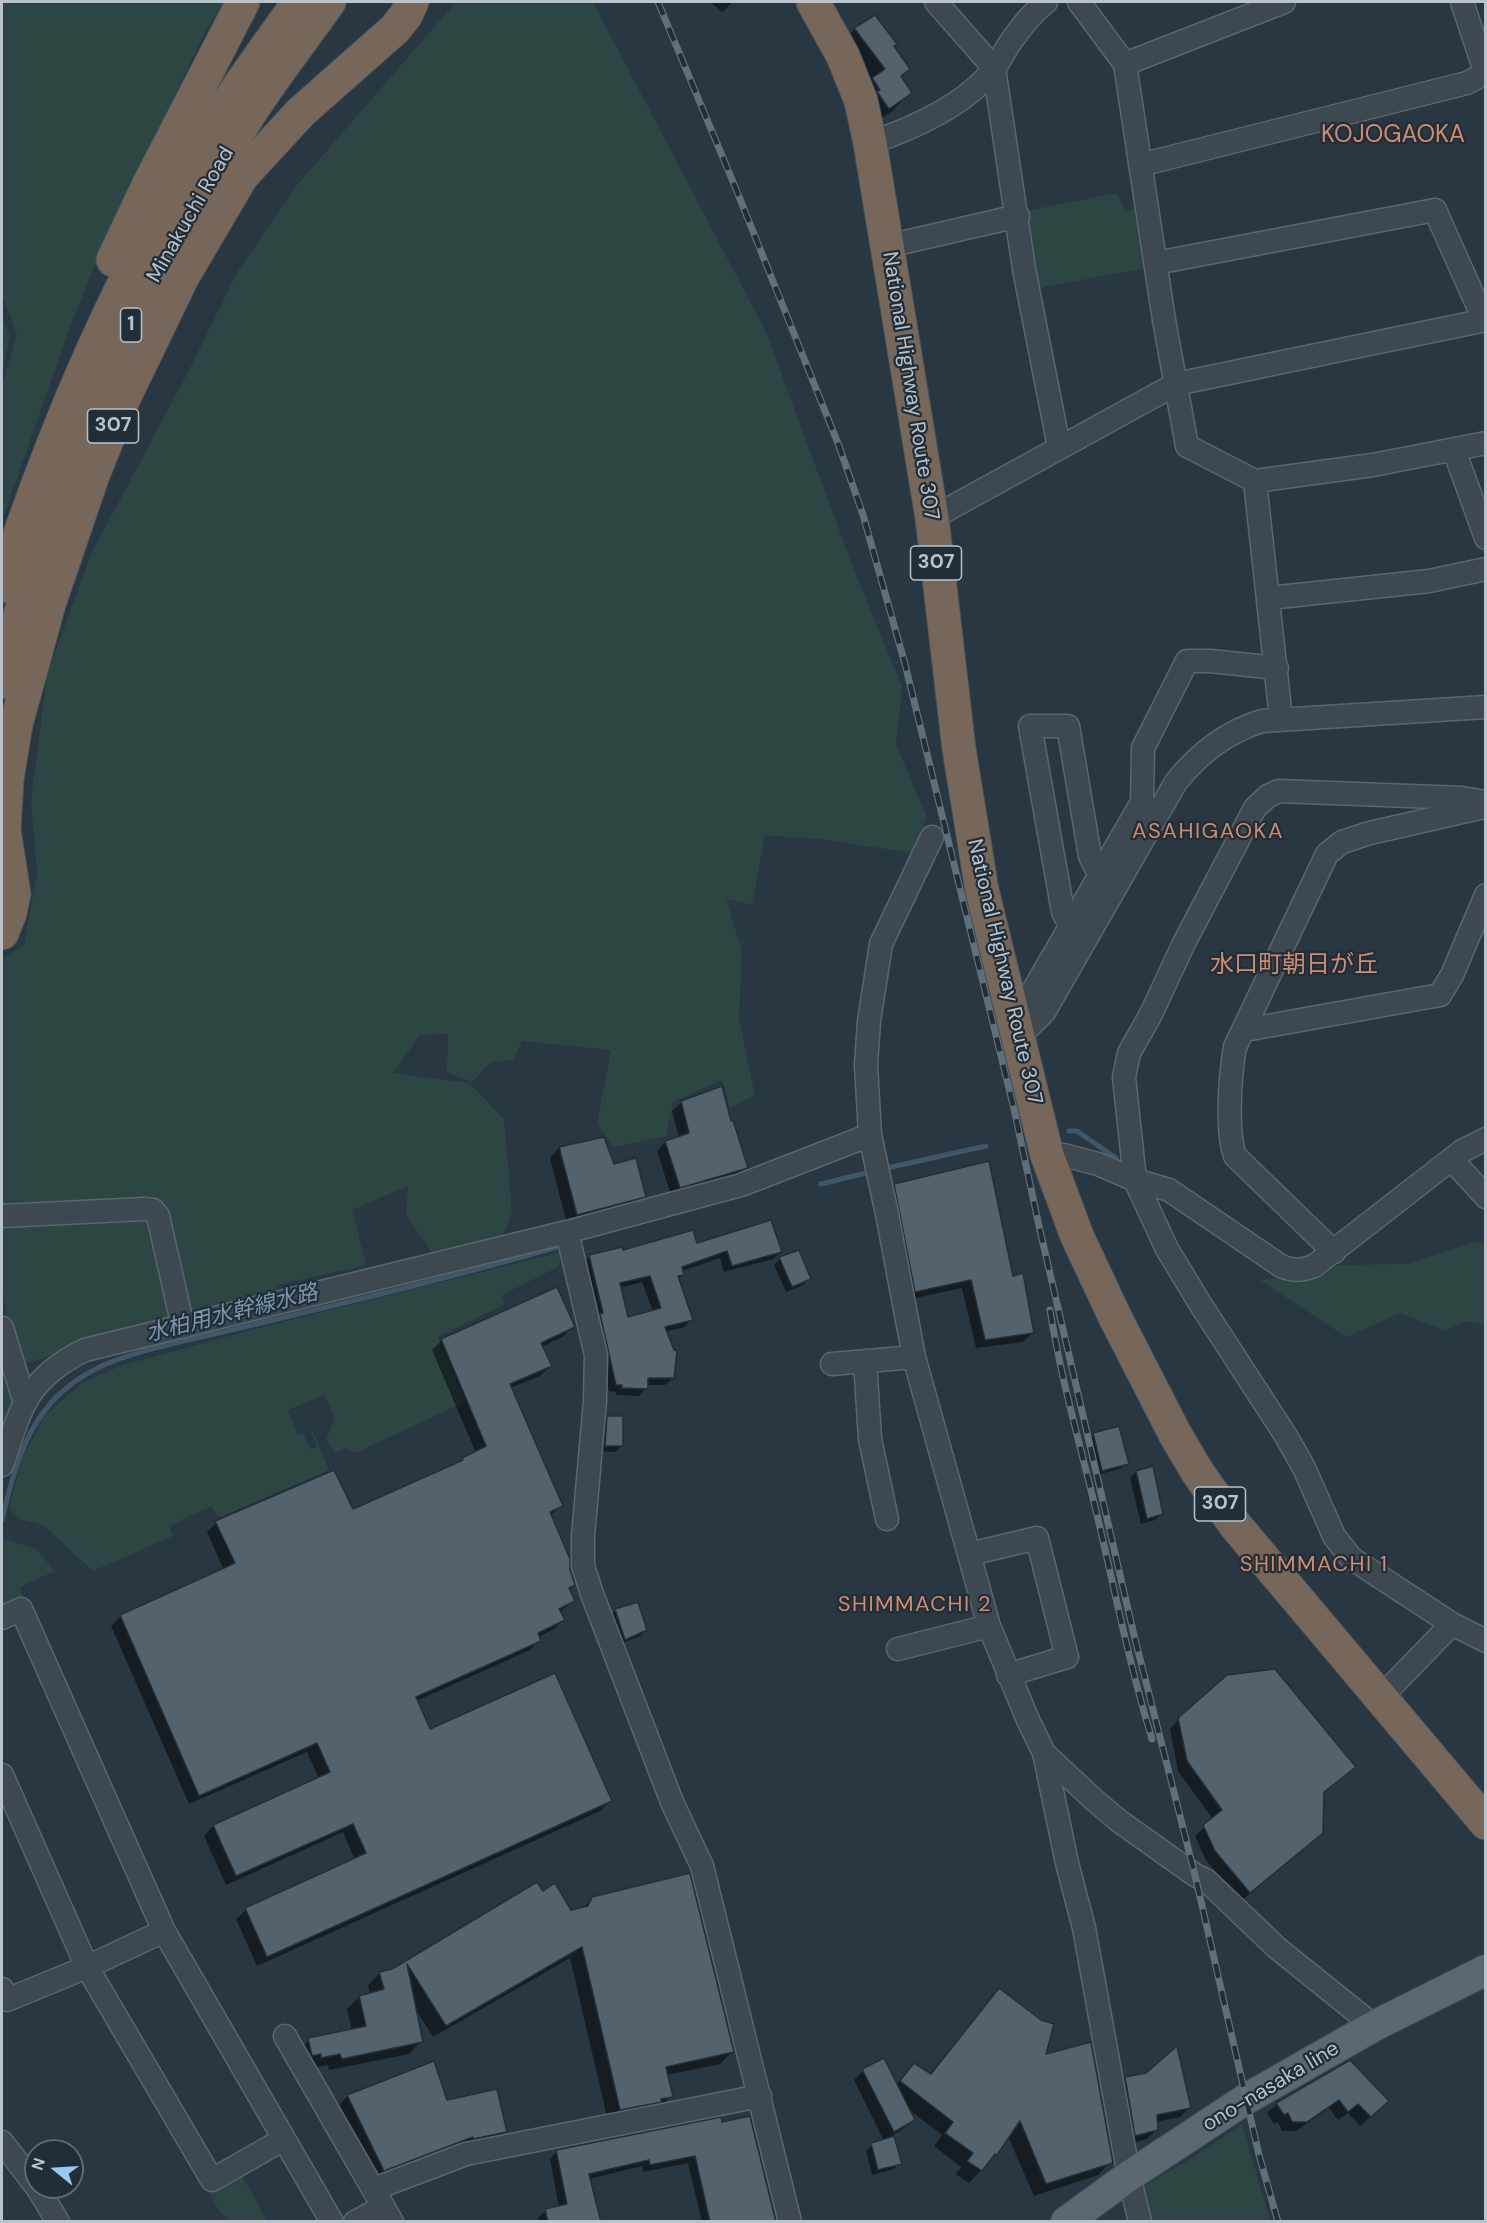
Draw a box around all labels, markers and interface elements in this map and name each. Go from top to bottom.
district label: KOJOGAOKA [1314,122,1472,150]
street label: Minakuchi Road [142,143,240,287]
street label: National Highway Route 307 [876,250,944,522]
road number: 1 [120,308,142,342]
road number: 307 [88,409,138,443]
road number: 307 [910,546,962,580]
district label: ASAHIGAOKA [1132,819,1284,845]
street label: National Highway Route 307 [961,837,1047,1107]
district label: 水口町朝日が丘 [1210,952,1378,980]
water label: 水柏用水幹線水路 [143,1280,321,1348]
road number: 307 [1194,1487,1246,1521]
district label: SHIMMACHI 1 [1240,1552,1388,1578]
district label: SHIMMACHI 2 [838,1592,992,1618]
street label: ono-nasaka line [1198,2036,1344,2138]
north arrow [24,2139,84,2199]
text: N [27,2155,50,2173]

